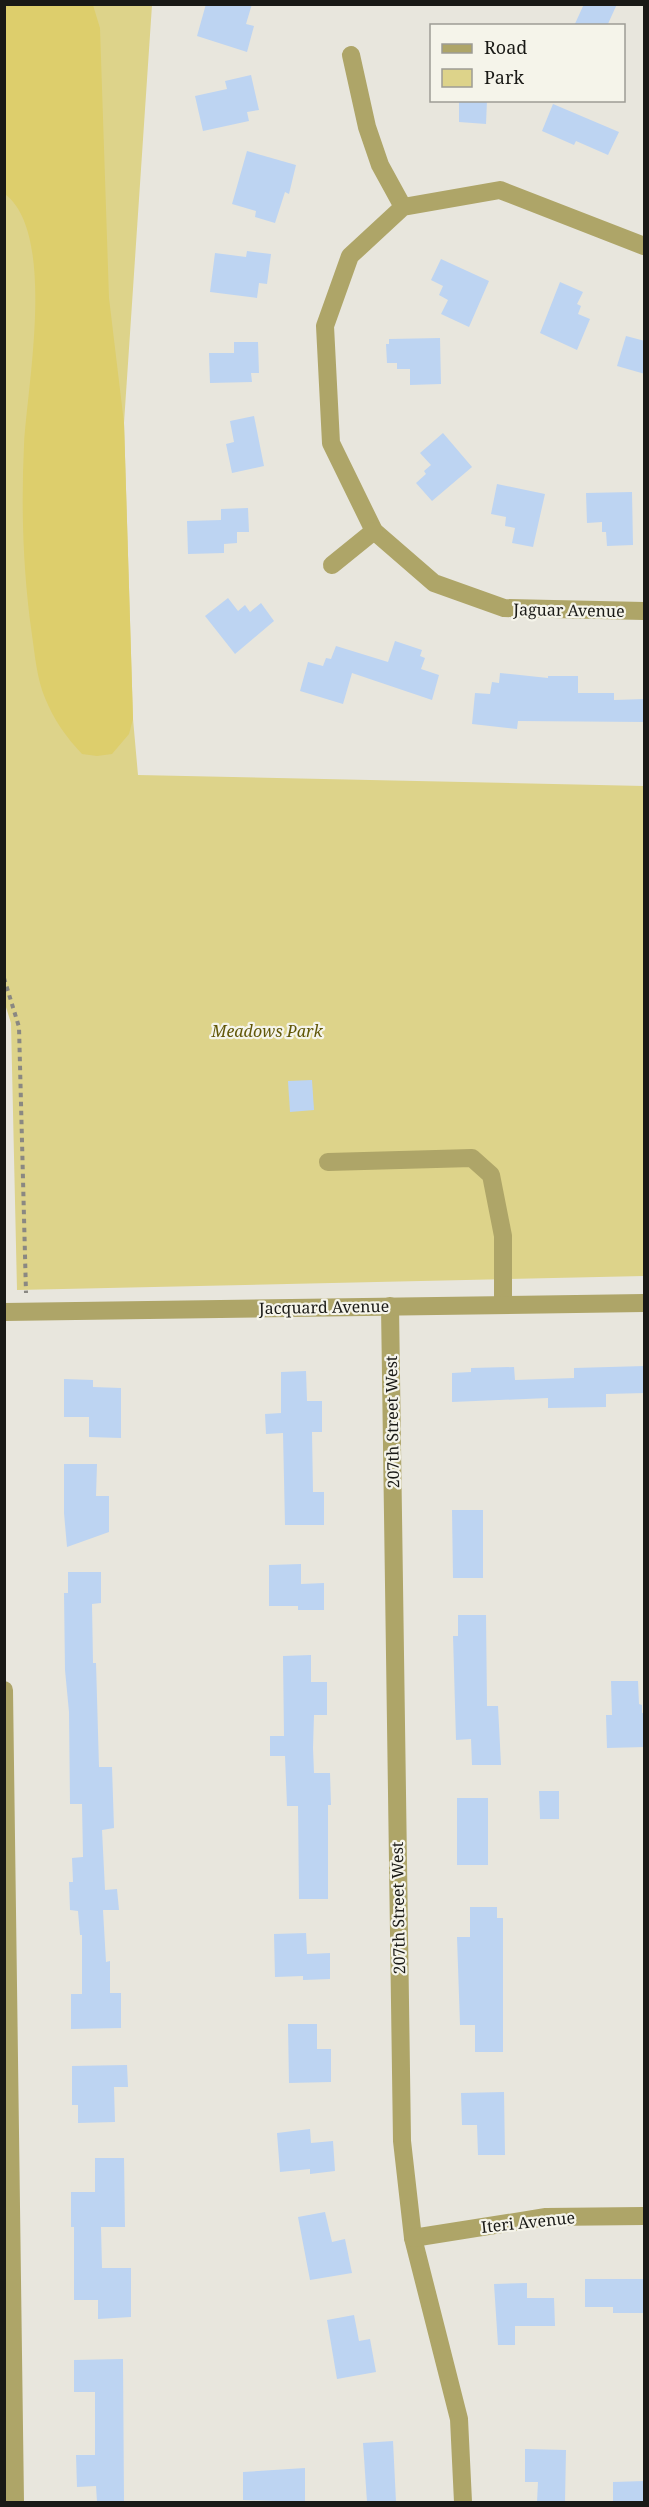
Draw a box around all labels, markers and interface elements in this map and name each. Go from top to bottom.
legend [430,24,625,102]
text: Road [484,35,527,59]
text: Park [484,65,524,89]
street label: Jaguar Avenue [512,598,625,622]
park label: Meadows Park [210,1020,323,1042]
street label: Jacquard Avenue [258,1295,389,1319]
street label: 207th Street West [380,1355,404,1489]
street label: 207th Street West [386,1841,410,1975]
street label: Iteri Avenue [480,2206,576,2238]

